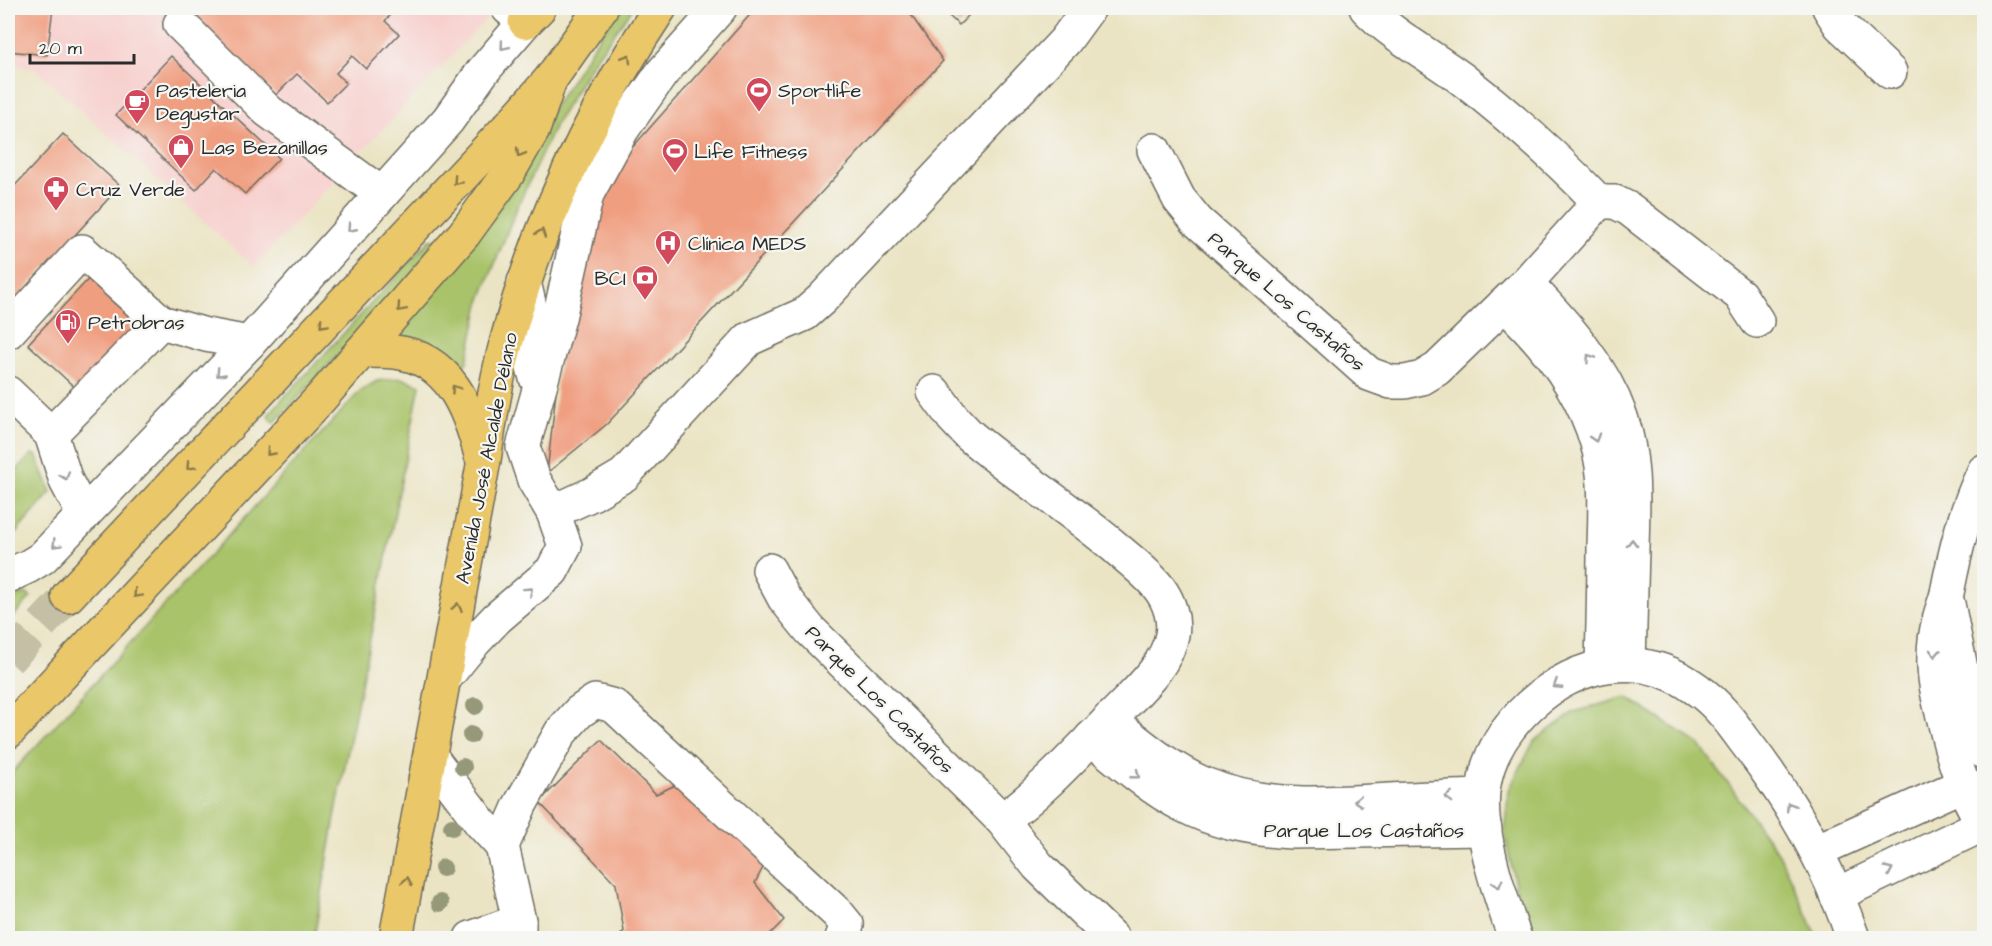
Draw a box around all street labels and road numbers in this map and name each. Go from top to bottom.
street label: Parque Los Castaños [1202,225,1371,378]
street label: Avenida José Alcalde Délano [449,330,525,586]
street label: Parque Los Castaños [799,619,960,780]
street label: Parque Los Castaños [1264,817,1464,845]

